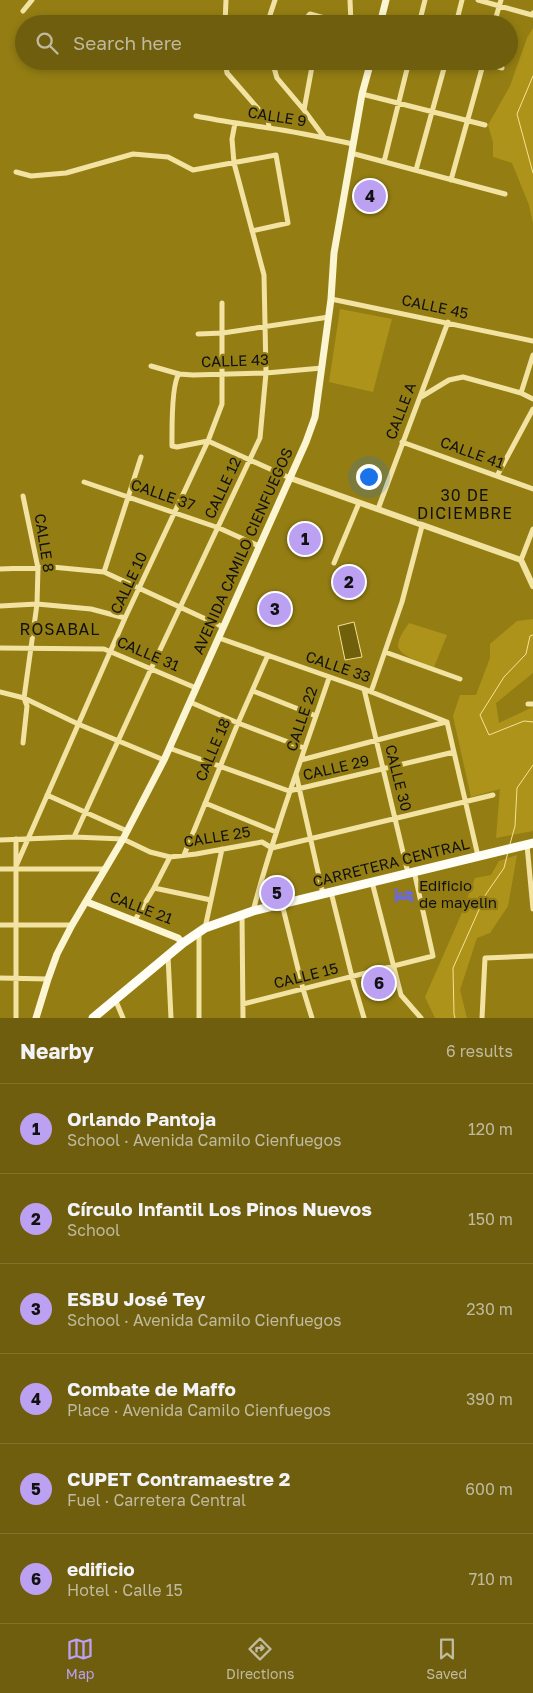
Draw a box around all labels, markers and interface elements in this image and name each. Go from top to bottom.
search box [15,15,518,70]
icon: search [33,29,61,57]
text: Search here [73,31,182,54]
street label: CALLE 9 [247,103,308,130]
pin: 4 [354,177,386,215]
street label: CALLE 45 [400,290,470,322]
street label: CALLE 43 [201,350,269,370]
street label: CALLE A [381,379,419,442]
street label: CALLE 41 [438,432,507,472]
street label: AVENIDA CAMILO CIENFUEGOS [188,445,296,657]
street label: CALLE 12 [200,454,244,521]
your location [356,464,382,490]
street label: CALLE 37 [129,475,198,513]
district label: 30 DE DICIEMBRE [417,485,513,523]
street label: CALLE 8 [31,512,59,573]
pin: 1 [289,520,321,558]
street label: CALLE 10 [106,549,150,617]
pin: 2 [333,563,365,601]
pin: 3 [259,590,291,628]
district label: ROSABAL [20,619,100,639]
street label: CALLE 31 [114,632,182,674]
street label: CALLE 33 [303,647,373,686]
street label: CALLE 22 [282,684,321,753]
street label: CALLE 18 [191,716,233,784]
street label: CALLE 30 [382,743,416,813]
street label: CALLE 29 [301,751,371,783]
street label: CALLE 25 [182,822,252,850]
street label: CARRETERA CENTRAL [310,834,471,890]
pin: 5 [261,874,293,912]
place label: Edificio de mayelin [419,876,497,911]
hotel icon: Edificio de mayelin [393,884,415,906]
street label: CALLE 21 [107,887,175,927]
street label: CALLE 15 [272,958,340,992]
pin: 6 [363,964,395,1002]
text: Nearby [20,1038,94,1064]
text: 6 results [446,1041,513,1061]
text: Orlando Pantoja [67,1107,216,1130]
text: 1 [32,1119,40,1139]
text: 120 m [468,1119,513,1139]
text: School · Avenida Camilo Cienfuegos [67,1130,342,1150]
text: Círculo Infantil Los Pinos Nuevos [67,1197,372,1220]
text: 2 [31,1209,41,1229]
text: 150 m [468,1209,513,1229]
text: School [67,1220,120,1240]
text: ESBU José Tey [67,1287,206,1310]
text: 3 [31,1299,41,1319]
text: 230 m [466,1299,513,1319]
text: School · Avenida Camilo Cienfuegos [67,1310,342,1330]
text: Combate de Maffo [67,1377,236,1400]
text: 4 [31,1389,41,1409]
text: 390 m [466,1389,513,1409]
text: Place · Avenida Camilo Cienfuegos [67,1400,331,1420]
text: CUPET Contramaestre 2 [67,1467,290,1490]
text: 5 [31,1479,41,1499]
text: 600 m [465,1479,513,1499]
text: Fuel · Carretera Central [67,1490,246,1510]
text: edificio [67,1557,135,1580]
text: 6 [31,1569,41,1589]
text: 710 m [469,1569,513,1589]
text: Hotel · Calle 15 [67,1580,183,1600]
tab: Map [66,1635,94,1682]
tab: Directions [226,1635,295,1682]
tab: Saved [426,1635,467,1682]

